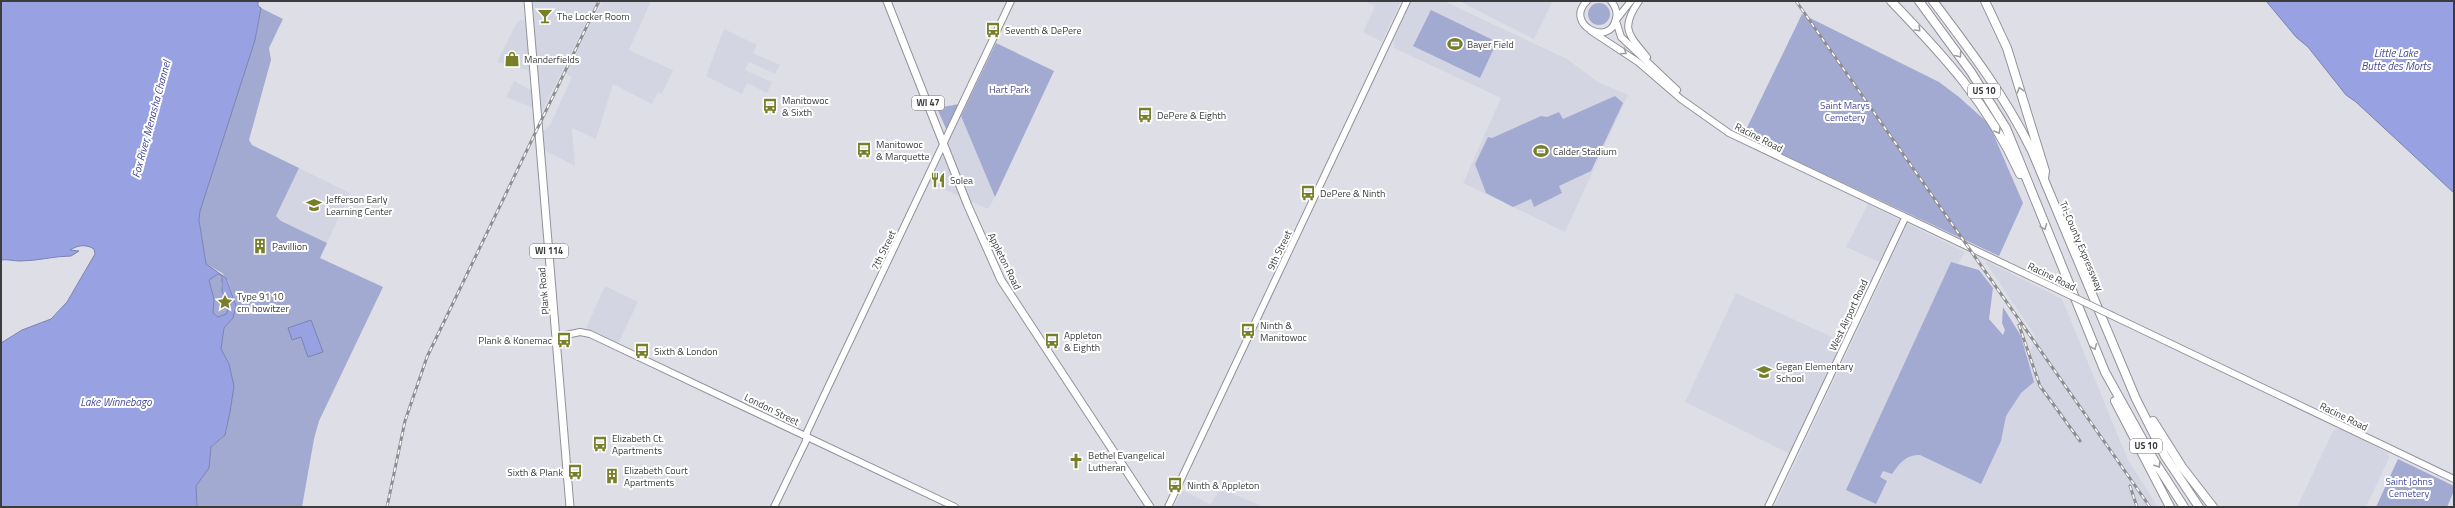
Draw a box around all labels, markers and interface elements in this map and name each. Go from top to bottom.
bar icon: The Locker Room [536,7,554,25]
place label: The Locker Room [557,9,630,24]
bus stop icon: Seventh & DePere [984,21,1002,39]
place label: Seventh & DePere [1005,23,1082,38]
one-way arrow [1913,24,1921,32]
sports icon: Bayer Field [1446,35,1464,53]
place label: Bayer Field [1467,37,1514,52]
water label: Little Lake Butte des Morts [2361,45,2432,74]
one-way arrow [1620,47,1627,55]
shop icon: Manderfields [503,50,521,68]
one-way arrow [1954,51,1962,58]
place label: Manderfields [524,52,580,67]
water label: Fox River, Menasha Channel [128,57,175,179]
park label: Hart Park [989,82,1029,97]
road number: US 10 [1968,84,2000,98]
one-way arrow [2016,86,2025,93]
place label: Manitowoc & Sixth [782,93,829,120]
road number: WI 47 [912,96,944,110]
bus stop icon: Manitowoc & Sixth [761,97,779,115]
park label: Saint Marys Cemetery [1820,98,1870,125]
bus stop icon: DePere & Eighth [1136,106,1154,124]
place label: DePere & Eighth [1157,108,1226,123]
street label: Racine Road [1732,119,1785,156]
one-way arrow [1994,127,2001,134]
place label: Manitowoc & Marquette [876,137,929,164]
bus stop icon: Manitowoc & Marquette [855,141,873,159]
sports icon: Calder Stadium [1532,142,1550,160]
place label: Calder Stadium [1553,144,1617,159]
restaurant icon: Solea [929,171,947,189]
place label: Solea [950,173,973,188]
bus stop icon: DePere & Ninth [1299,184,1317,202]
place label: DePere & Ninth [1320,186,1385,201]
place label: Jefferson Early Learning Center [326,192,393,219]
school or university icon: Jefferson Early Learning Center [305,196,323,214]
street label: Tri-County Expressway [2056,199,2107,294]
one-way arrow [2040,223,2048,230]
street label: 7th Street [867,227,900,273]
street label: 9th Street [1263,227,1296,273]
street label: Appleton Road [984,230,1025,292]
building icon: Pavillion [251,237,269,255]
place label: Pavillion [272,239,307,254]
road number: WI 114 [530,244,568,258]
street label: Racine Road [2025,258,2078,295]
street label: Plank Road [534,267,553,315]
street label: West Airport Road [1825,277,1872,353]
place label: Type 91 10 cm howitzer [237,289,289,316]
place icon: Type 91 10 cm howitzer [216,293,234,311]
place label: Ninth & Manitowoc [1260,318,1307,345]
bus stop icon: Ninth & Manitowoc [1239,322,1257,340]
place label: Appleton & Eighth [1064,328,1102,355]
bus stop icon: Plank & Konemac [555,331,573,349]
bus stop icon: Appleton & Eighth [1043,332,1061,350]
place label: Plank & Konemac [478,333,552,348]
bus stop icon: Sixth & London [633,342,651,360]
one-way arrow [2089,343,2097,350]
place label: Sixth & London [654,344,718,359]
place label: Gegan Elementary School [1776,359,1854,386]
school or university icon: Gegan Elementary School [1755,363,1773,381]
street label: London Street [742,390,802,429]
water label: Lake Winnebago [80,394,152,410]
street label: Racine Road [2317,398,2370,435]
place label: Elizabeth Ct. Apartments [612,431,664,458]
bus stop icon: Elizabeth Ct. Apartments [591,435,609,453]
road number: US 10 [2130,439,2162,453]
place label: Bethel Evangelical Lutheran [1088,448,1165,475]
church icon: Bethel Evangelical Lutheran [1067,452,1085,470]
one-way arrow [2153,461,2160,468]
bus stop icon: Sixth & Plank [566,463,584,481]
place label: Elizabeth Court Apartments [624,463,688,490]
place label: Sixth & Plank [507,465,563,480]
building icon: Elizabeth Court Apartments [603,467,621,485]
park label: Saint Johns Cemetery [2385,474,2433,501]
bus stop icon: Ninth & Appleton [1166,476,1184,494]
place label: Ninth & Appleton [1187,478,1259,493]

